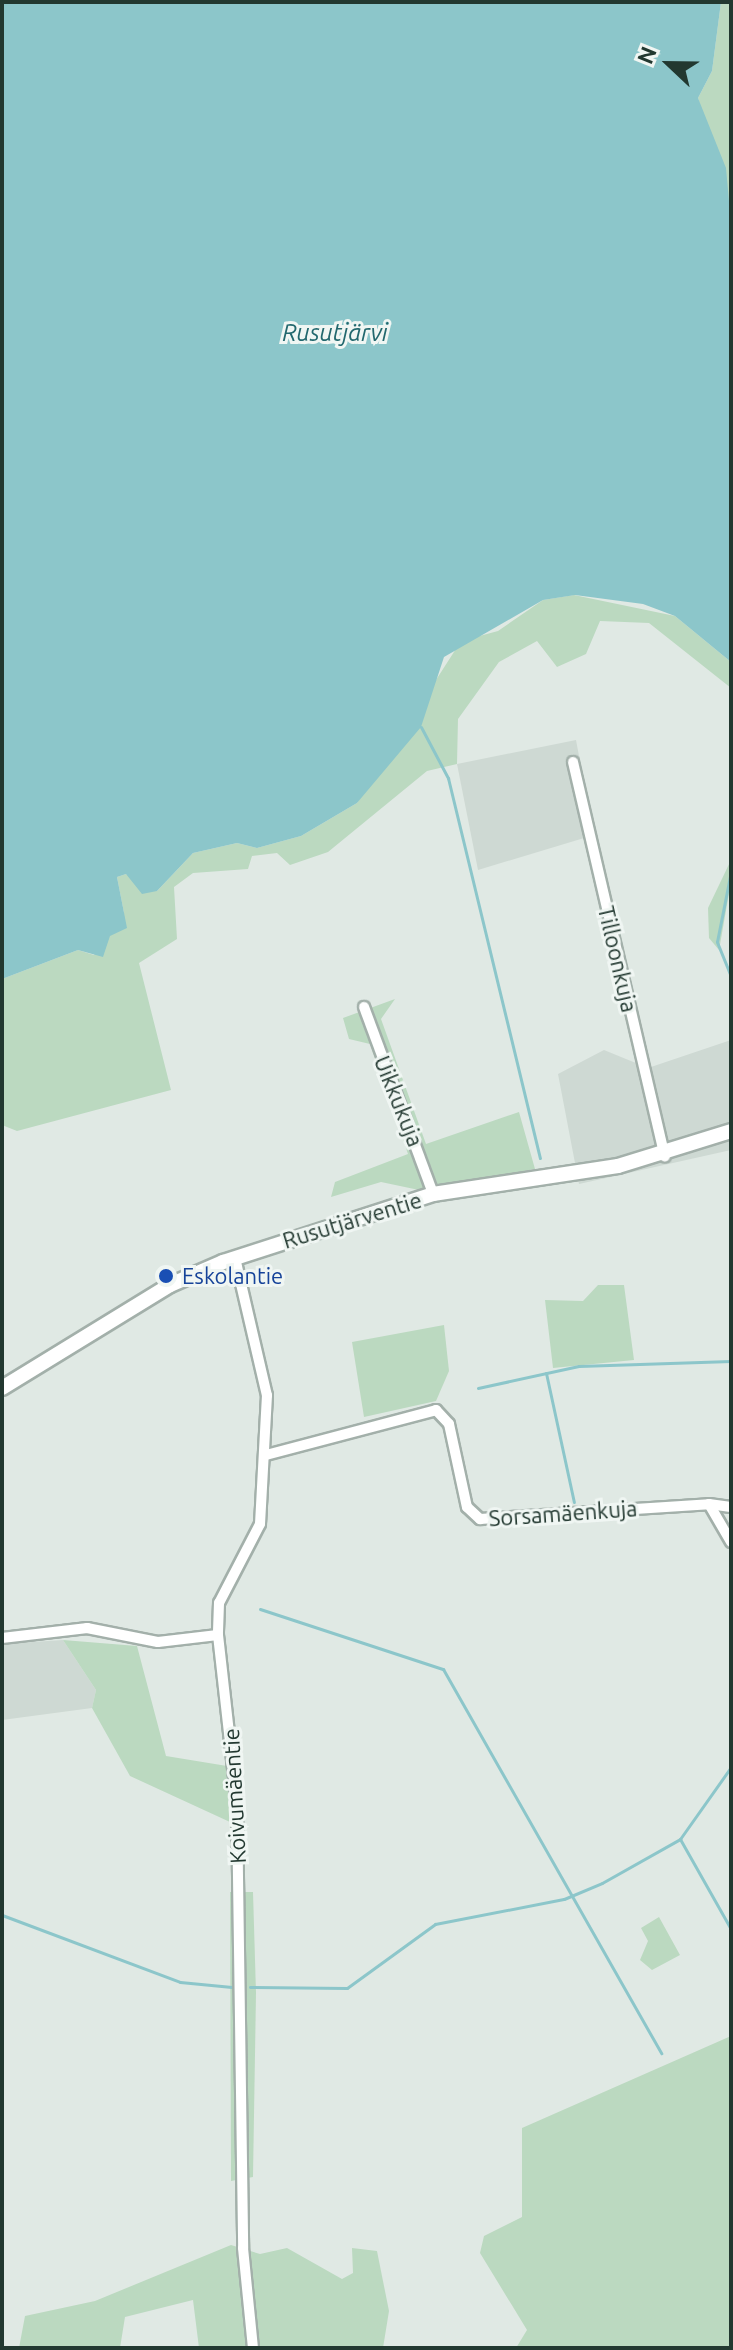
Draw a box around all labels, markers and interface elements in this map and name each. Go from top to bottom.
north arrow [629,24,709,104]
text: N [632,43,661,67]
water label: Rusutjärvi [282,319,388,347]
street label: Tilloonkuja [593,903,643,1015]
street label: Uikkukuja [369,1052,429,1150]
street label: Rusutjärventie [279,1186,425,1254]
place label: Eskolantie [182,1263,283,1289]
marker: Eskolantie [157,1267,175,1285]
street label: Sorsamäenkuja [488,1495,638,1531]
street label: Koivumäentie [217,1728,251,1864]

